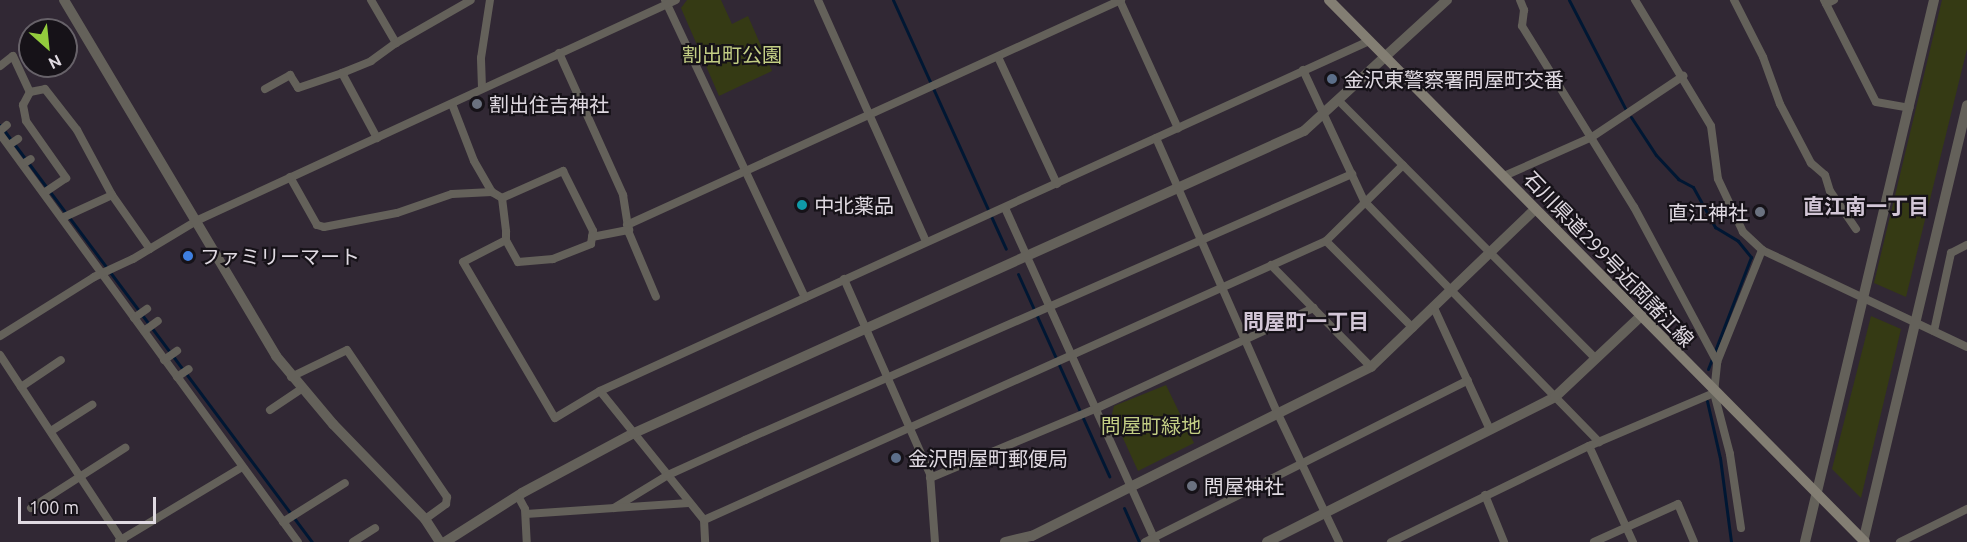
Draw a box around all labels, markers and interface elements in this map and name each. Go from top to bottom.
north arrow [18,18,78,78]
park label: 割出町公園 [682,42,782,66]
text: N [46,52,65,73]
place label: 金沢東警察署問屋町交番 [1344,67,1564,91]
marker: 金沢東警察署問屋町交番 [1325,72,1339,86]
place label: 割出住吉神社 [489,92,609,116]
marker: 割出住吉神社 [470,97,484,111]
street label: 石川県道299号近岡諸江線 [1519,167,1699,351]
place label: 中北薬品 [814,193,894,217]
district label: 直江南一丁目 [1803,193,1929,219]
marker: 中北薬品 [795,198,809,212]
place label: 直江神社 [1668,200,1748,224]
marker: 直江神社 [1753,205,1767,219]
place label: ファミリーマート [200,244,360,268]
marker: ファミリーマート [181,249,195,263]
district label: 問屋町一丁目 [1243,308,1369,334]
park label: 問屋町緑地 [1101,413,1201,437]
place label: 金沢問屋町郵便局 [908,446,1068,470]
marker: 金沢問屋町郵便局 [889,451,903,465]
place label: 問屋神社 [1204,474,1284,498]
marker: 問屋神社 [1185,479,1199,493]
scale bar [21,485,159,523]
text: 100 m [29,497,79,517]

